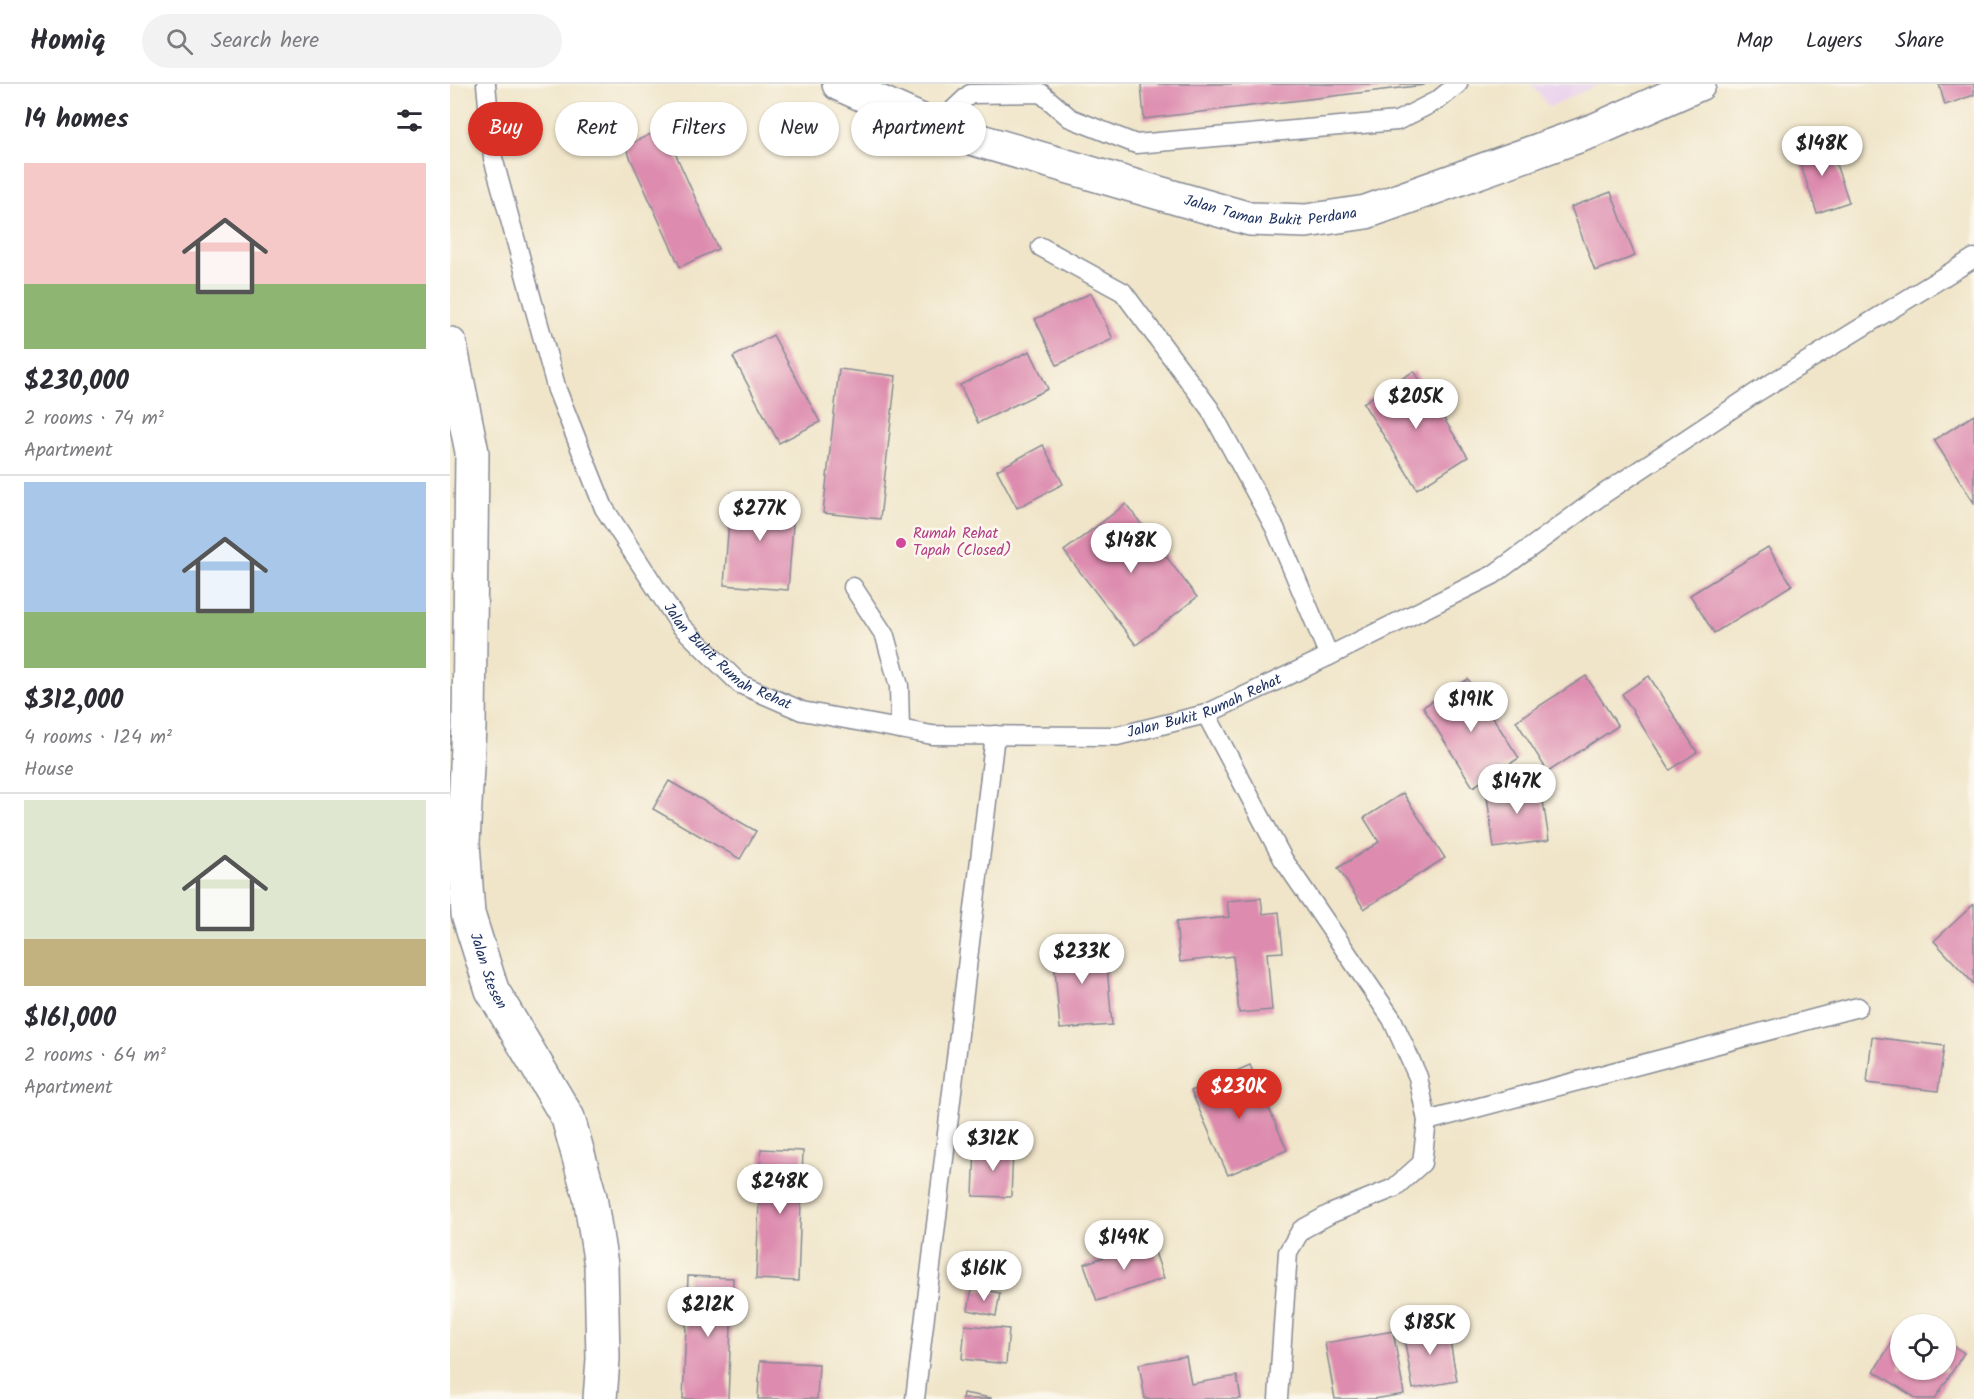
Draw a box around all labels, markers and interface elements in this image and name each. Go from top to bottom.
search box [142,14,562,68]
text: Homiq [30,19,106,64]
text: Search here [211,24,319,59]
icon: search [163,25,196,58]
text: Map [1736,25,1773,58]
text: Layers [1806,25,1862,58]
text: Share [1895,25,1944,58]
text: 14 homes [24,99,129,141]
chip: Buy [468,102,543,156]
chip: Rent [555,102,638,156]
chip: Filters [650,102,747,156]
chip: New [759,102,839,156]
chip: Apartment [851,102,986,156]
icon: filters [393,104,426,137]
pin: $148K [1780,126,1864,177]
text: $148K [1796,129,1848,161]
street label: Jalan Taman Bukit Perdana [1181,189,1359,233]
icon: home [171,202,279,310]
text: $230,000 [24,361,129,403]
pin: $205K [1374,379,1458,430]
text: $205K [1388,382,1444,414]
text: 2 rooms · 74 m² [24,403,164,435]
text: Apartment [24,435,113,467]
pin: $277K [718,491,802,542]
text: $277K [733,494,787,526]
icon: home [171,521,279,629]
place label: Rumah Rehat Tapah (Closed) [913,522,1011,563]
pin: $148K [1089,523,1173,574]
text: $148K [1105,526,1157,558]
marker: Rumah Rehat Tapah (Closed) [894,536,908,550]
street label: Jalan Bukit Rumah Rehat [657,598,795,717]
street label: Jalan Bukit Rumah Rehat [1125,668,1286,745]
text: $312,000 [24,680,123,722]
pin: $191K [1429,682,1513,733]
text: $191K [1448,685,1494,717]
text: 4 rooms · 124 m² [24,722,172,754]
text: House [24,754,74,786]
pin: $147K [1475,764,1559,815]
text: $147K [1492,767,1542,799]
icon: home [171,839,279,947]
street label: Jalan Stesen [463,930,513,1014]
pin: $233K [1040,934,1124,985]
text: $233K [1053,937,1111,969]
text: $161,000 [24,998,116,1040]
text: 2 rooms · 64 m² [24,1040,166,1072]
pin: $230K [1197,1069,1281,1120]
text: Apartment [24,1072,113,1104]
text: $230K [1211,1072,1267,1104]
pin: $312K [951,1121,1035,1172]
text: $312K [967,1124,1019,1156]
pin: $248K [738,1164,822,1215]
text: $248K [751,1167,809,1199]
pin: $149K [1082,1220,1166,1271]
text: $149K [1099,1223,1149,1255]
pin: $161K [942,1251,1026,1302]
text: $161K [961,1254,1007,1286]
pin: $212K [666,1287,750,1338]
text: $212K [681,1290,735,1322]
pin: $185K [1388,1305,1472,1356]
text: $185K [1404,1308,1456,1340]
map controls [1890,1314,1956,1380]
button: locate [1890,1314,1956,1380]

